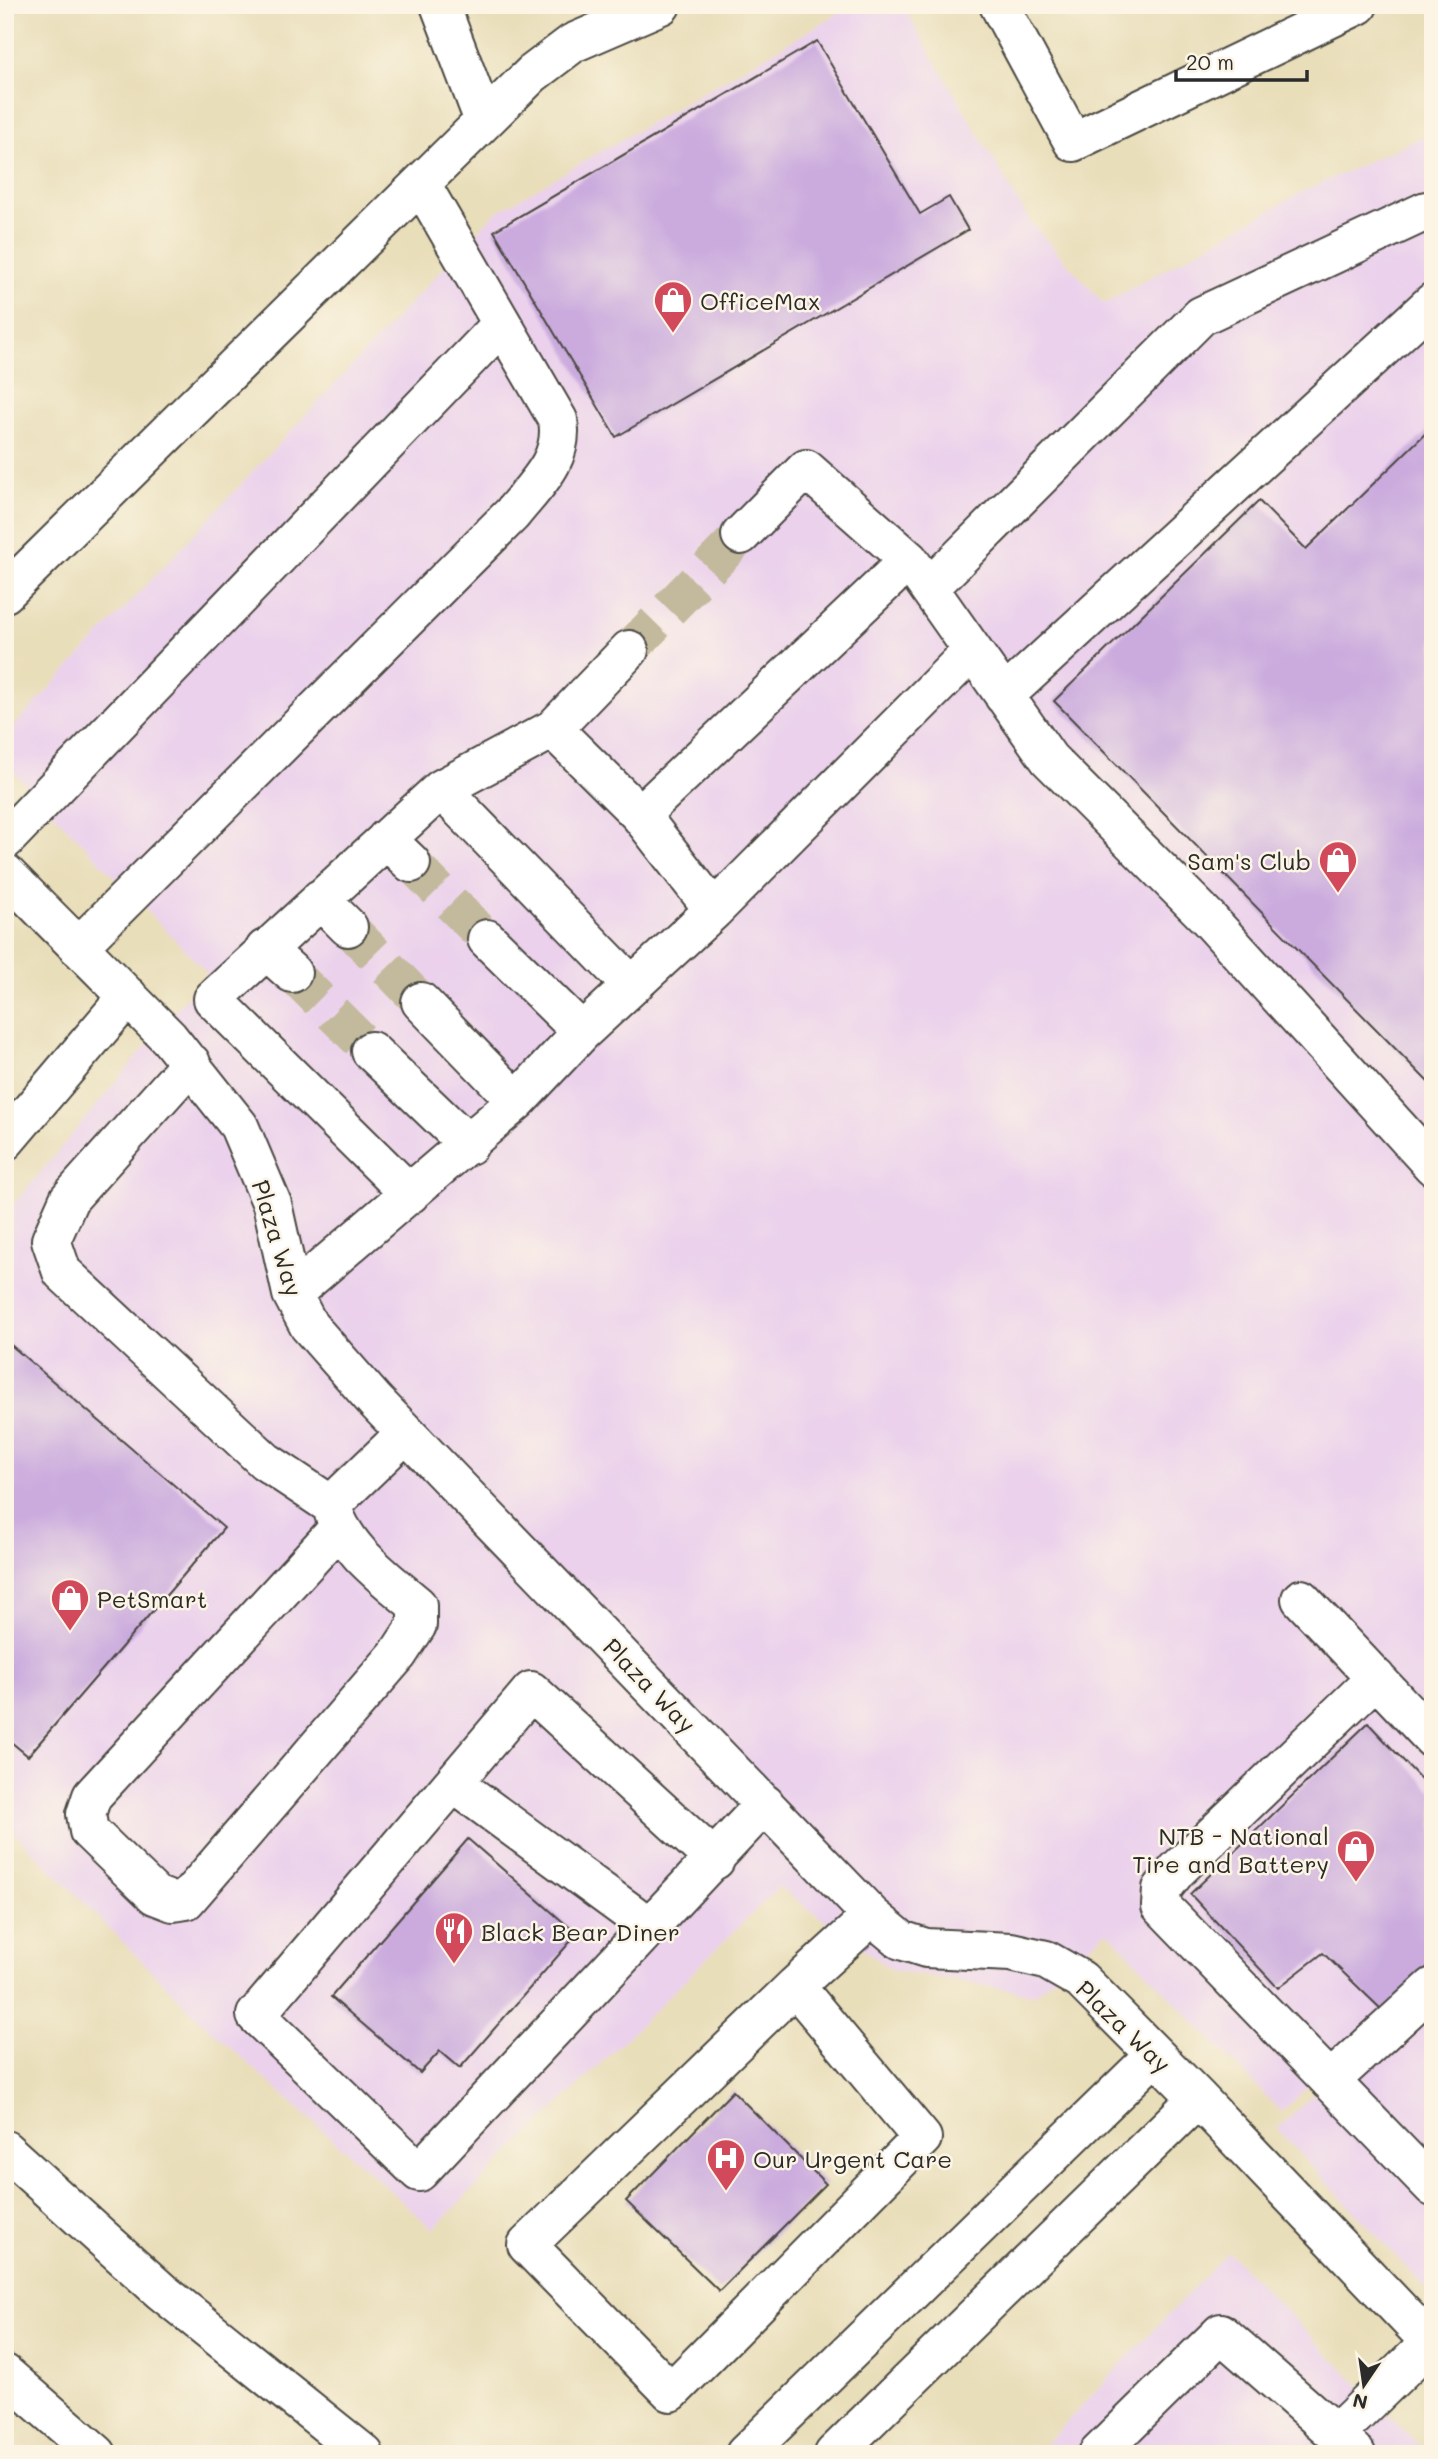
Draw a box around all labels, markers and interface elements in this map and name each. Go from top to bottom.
scale bar [1176,38,1307,82]
text: 20 m [1186,48,1234,75]
shop icon: OfficeMax [652,279,694,334]
place label: OfficeMax [700,285,820,316]
shop icon: Sam's Club [1317,839,1359,894]
place label: Sam's Club [1187,845,1311,876]
street label: Plaza Way [246,1176,310,1300]
shop icon: PetSmart [49,1577,91,1632]
place label: PetSmart [97,1583,207,1614]
street label: Plaza Way [597,1631,703,1739]
place label: NTB - National Tire and Battery [1132,1820,1329,1879]
shop icon: NTB - National Tire and Battery [1335,1828,1377,1883]
restaurant icon: Black Bear Diner [433,1910,475,1965]
place label: Black Bear Diner [481,1916,680,1947]
street label: Plaza Way [1070,1973,1178,2079]
hospital icon: Our Urgent Care [705,2137,747,2192]
place label: Our Urgent Care [753,2143,952,2174]
north arrow [1330,2350,1400,2420]
text: N [1350,2388,1370,2416]

